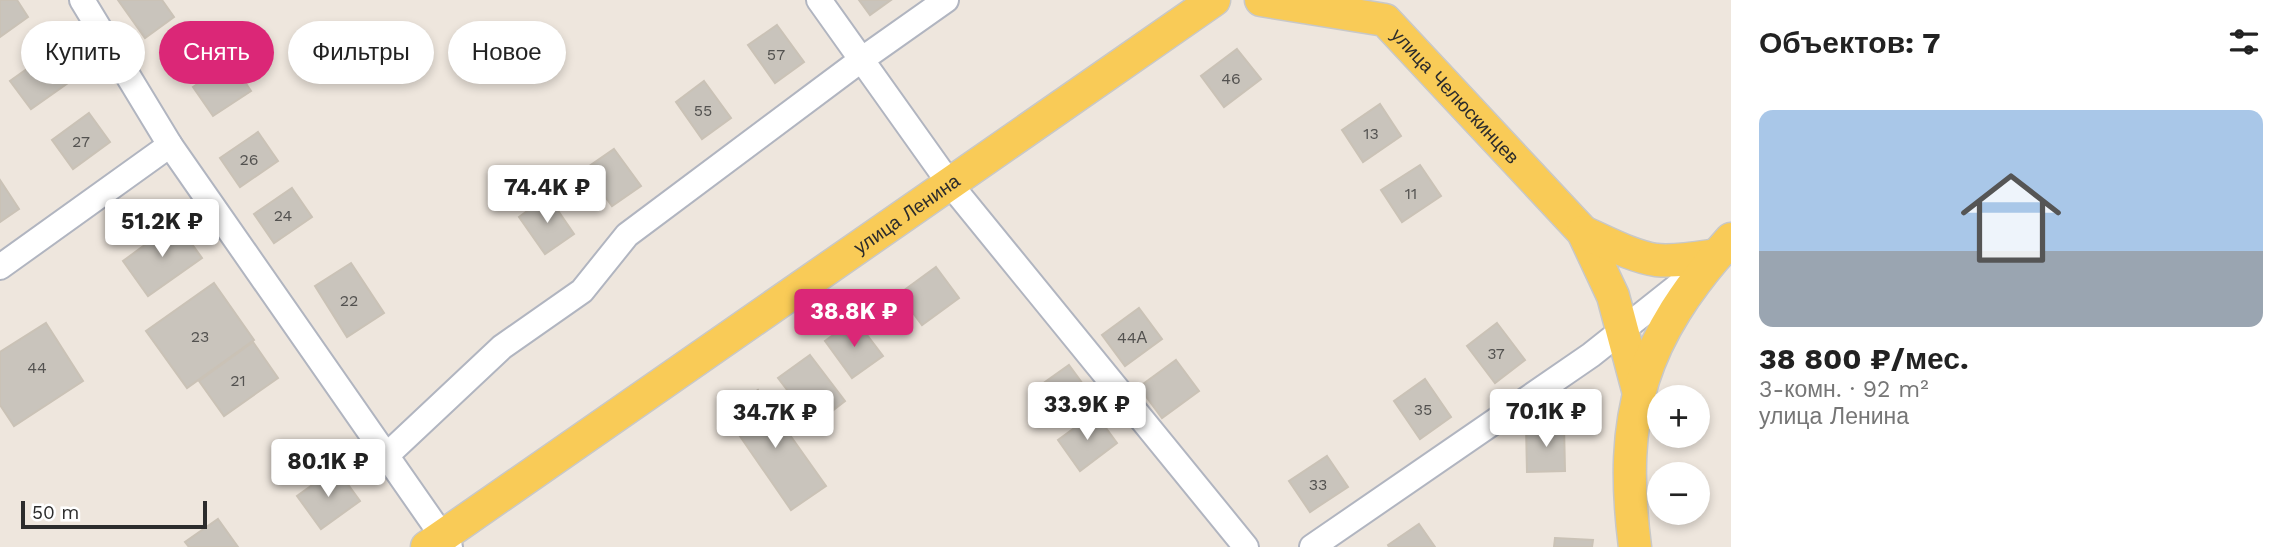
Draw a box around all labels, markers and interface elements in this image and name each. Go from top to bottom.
chip: Купить [21,21,145,84]
chip: Снять [159,21,274,84]
chip: Фильтры [288,21,434,84]
chip: Новое [448,21,566,84]
street label: улица Челюскинцев [1387,23,1524,168]
icon: filters [2225,23,2263,61]
text: Объектов: 7 [1759,25,1941,60]
house number: 57 [767,45,785,64]
house number: 46 [1221,69,1241,88]
house number: 55 [694,101,712,120]
house number: 13 [1363,124,1379,143]
house number: 27 [72,132,90,151]
house number: 26 [239,150,259,169]
icon: home [1948,155,2074,281]
pin: 74.4K ₽ [482,166,612,225]
street label: улица Ленина [849,169,964,259]
text: 74.4K ₽ [504,174,590,201]
house number: 11 [1405,184,1417,203]
pin: 51.2K ₽ [97,200,227,259]
house number: 24 [274,206,293,225]
text: 51.2K ₽ [121,208,203,235]
pin: 38.8K ₽ [789,290,919,349]
house number: 22 [340,291,358,310]
text: 38.8K ₽ [810,298,898,325]
house number: 23 [191,327,209,346]
house number: 44А [1117,328,1147,347]
text: 38 800 ₽/мес. [1759,341,1969,376]
house number: 37 [1487,344,1505,363]
house number: 44 [27,358,47,377]
house number: 21 [230,371,246,390]
text: 3-комн. · 92 m² [1759,376,1929,403]
pin: 33.9K ₽ [1022,382,1152,442]
map controls [1647,385,1710,525]
button: + [1647,385,1710,448]
pin: 70.1K ₽ [1481,390,1611,449]
pin: 34.7K ₽ [710,391,840,450]
text: 33.9K ₽ [1044,391,1130,418]
text: 70.1K ₽ [1506,398,1586,425]
text: 34.7K ₽ [733,399,817,426]
house number: 35 [1414,400,1432,419]
text: улица Ленина [1759,403,1909,430]
pin: 80.1K ₽ [263,440,393,499]
text: 80.1K ₽ [287,448,369,475]
button: − [1647,462,1710,525]
house number: 33 [1309,475,1327,494]
scale bar [21,498,206,530]
text: 50 m [32,501,79,524]

